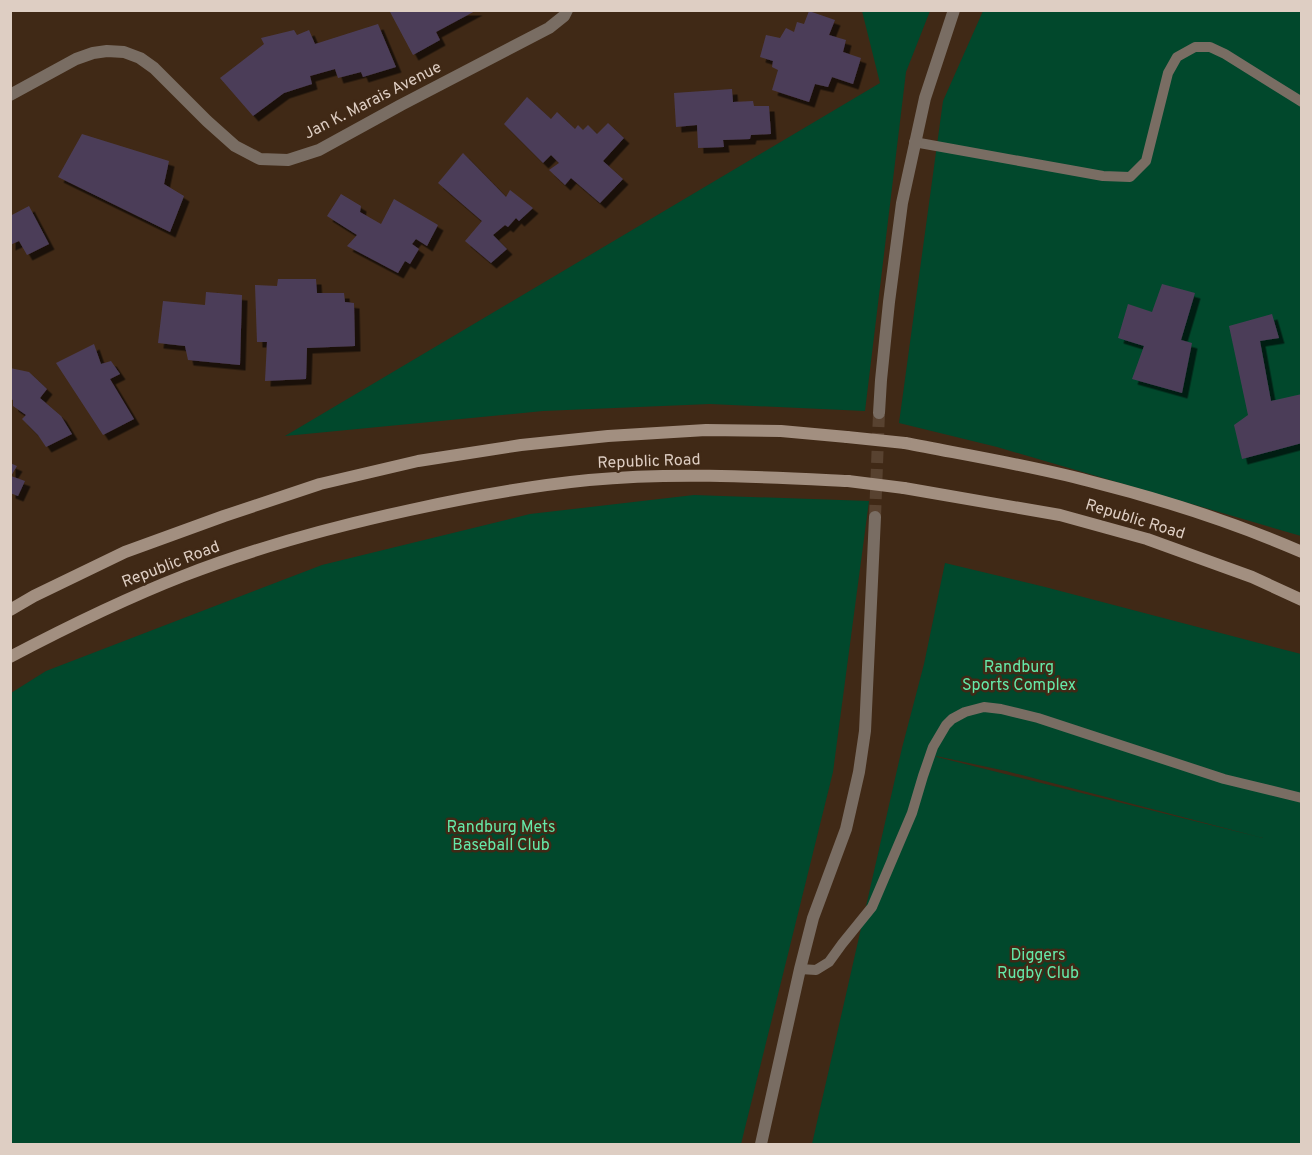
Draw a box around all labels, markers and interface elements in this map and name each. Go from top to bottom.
street label: Jan K. Marais Avenue [301,58,445,144]
street label: Republic Road [597,450,701,474]
street label: Republic Road [1083,495,1187,545]
street label: Republic Road [119,537,223,593]
park label: Randburg Sports Complex [962,658,1076,696]
park label: Randburg Mets Baseball Club [447,818,555,856]
park label: Diggers Rugby Club [997,946,1079,984]

